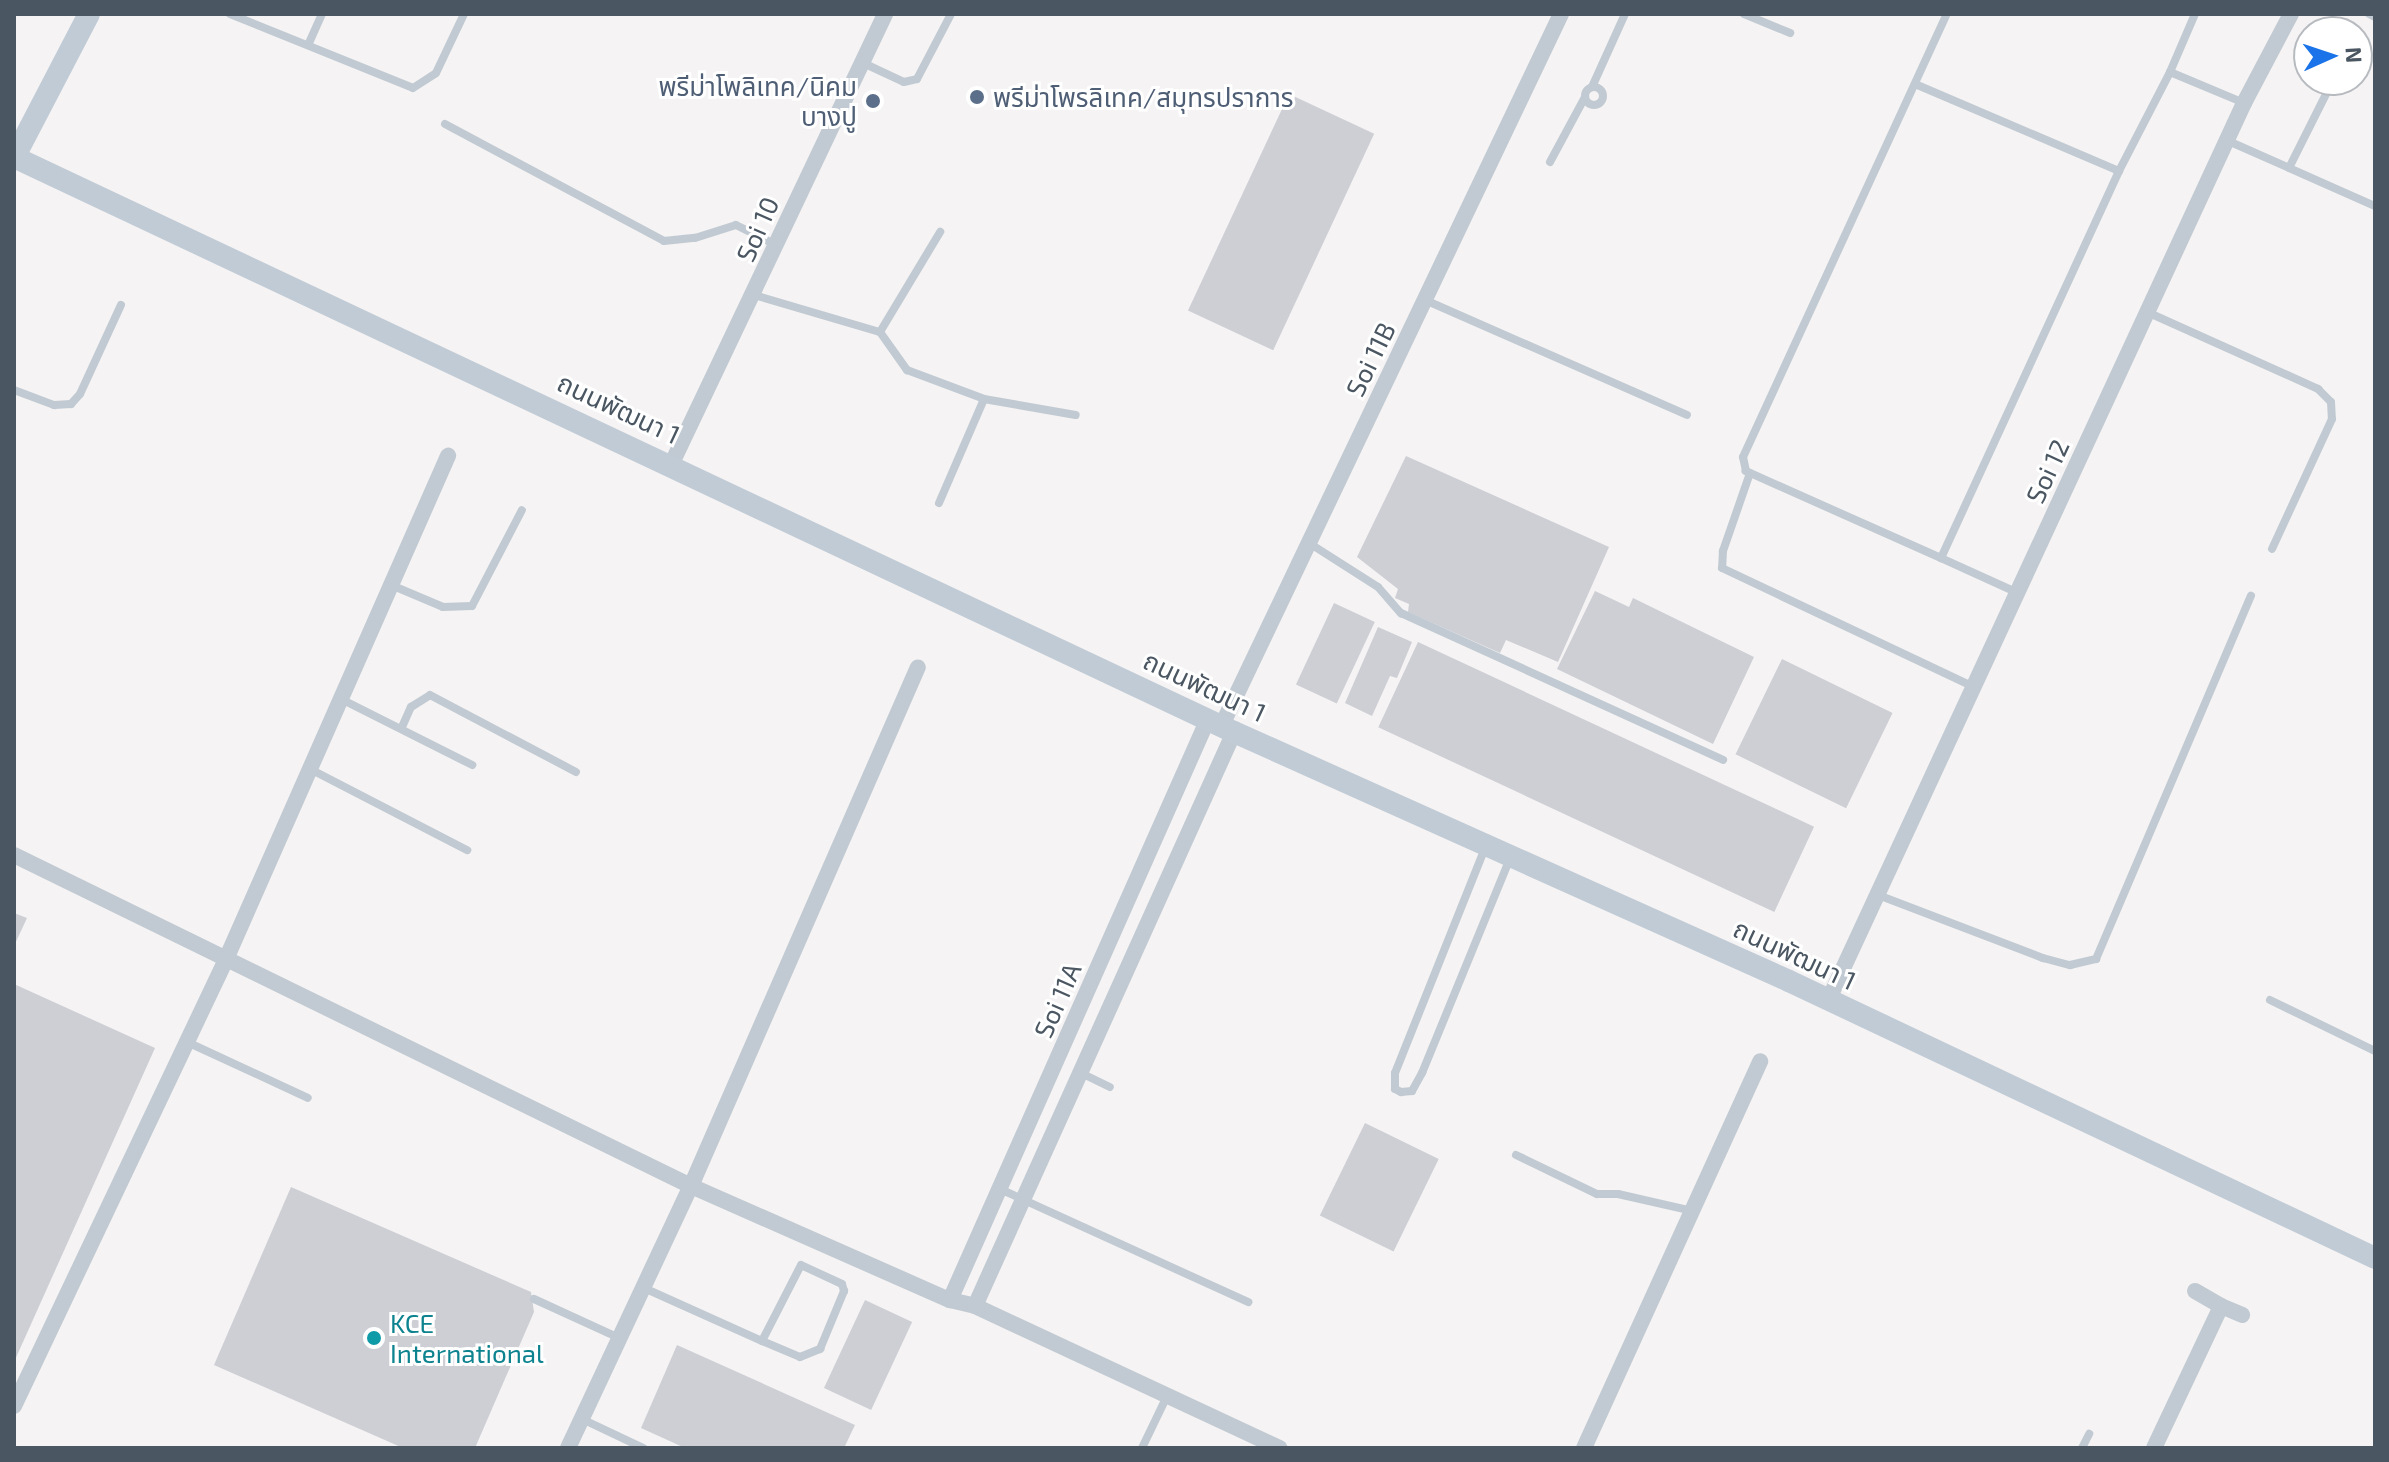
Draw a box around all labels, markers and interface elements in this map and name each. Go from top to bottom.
north arrow [2293,16,2373,96]
text: N [2342,46,2368,63]
place label: พรีม่าโพลิเทค/นิคม บางปู [659,70,857,132]
place label: พรีม่าโพรลิเทค/สมุทรปราการ [993,81,1293,113]
marker: พรีม่าโพรลิเทค/สมุทรปราการ [968,88,986,106]
marker: พรีม่าโพลิเทค/นิคม บางปู [864,92,882,110]
street label: Soi 10 [729,192,785,266]
street label: Soi 11B [1339,317,1401,401]
street label: ถนนพัฒนา 1 [553,366,685,450]
street label: Soi 12 [2019,434,2075,508]
street label: ถนนพัฒนา 1 [1139,644,1271,728]
street label: ถนนพัฒนา 1 [1729,912,1861,996]
street label: Soi 11A [1027,958,1087,1042]
place label: KCE International [390,1307,544,1368]
marker: KCE International [365,1329,383,1347]

